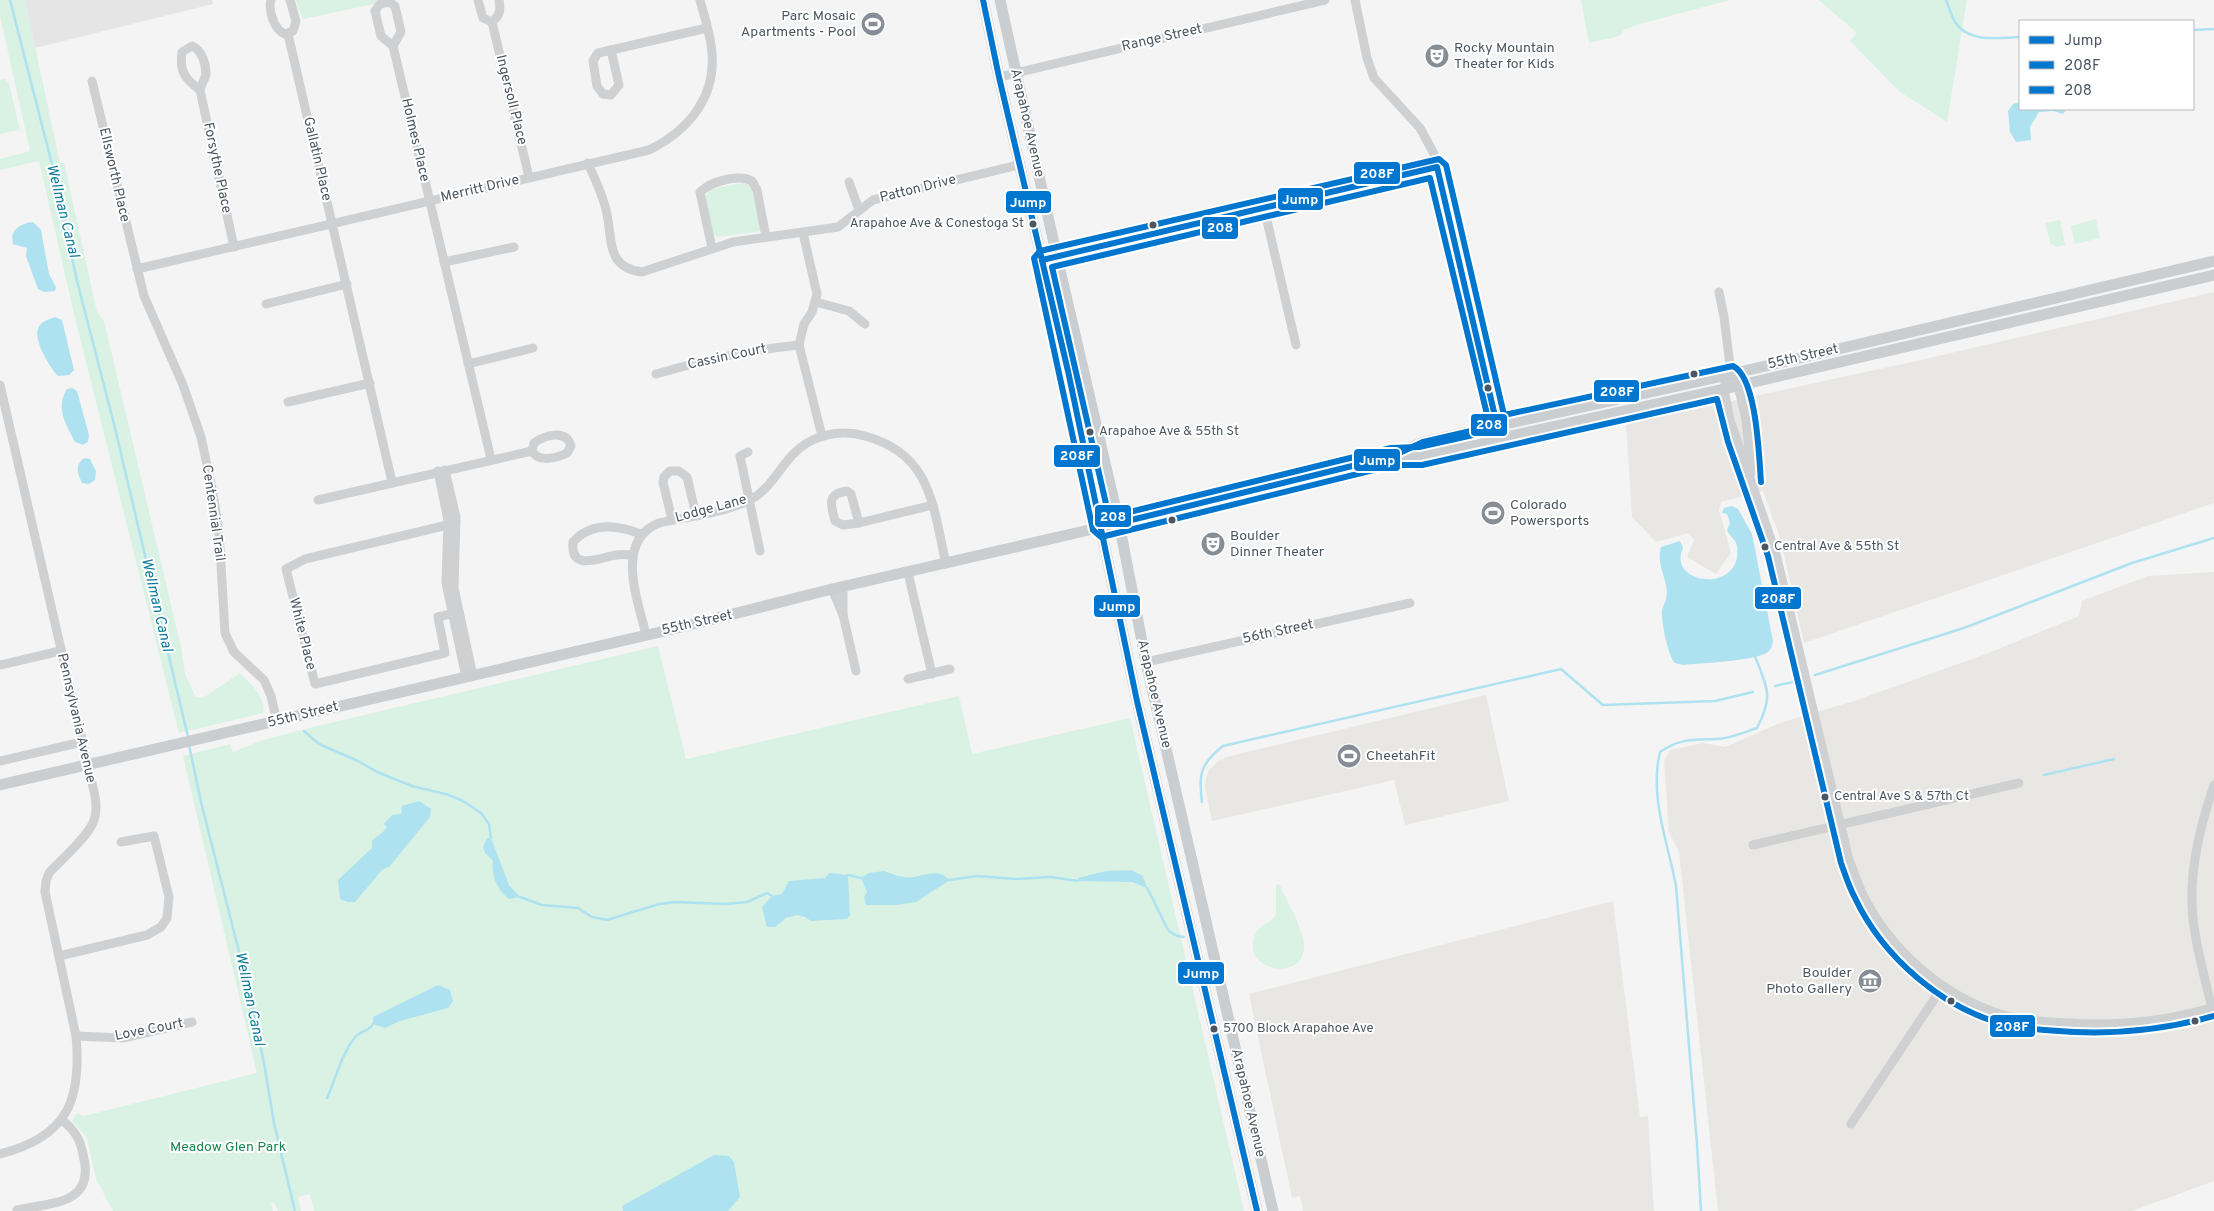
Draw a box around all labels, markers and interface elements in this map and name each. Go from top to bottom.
place label: Parc Mosaic Apartments - Pool [741,8,856,41]
sports icon: Parc Mosaic Apartments - Pool [860,11,886,37]
street label: Range Street [1120,20,1204,56]
legend [2019,20,2194,110]
text: Jump [2064,32,2102,51]
place label: Rocky Mountain Theater for Kids [1454,40,1555,73]
theatre icon: Rocky Mountain Theater for Kids [1424,43,1450,69]
street label: Ingersoll Place [492,53,530,147]
text: 208F [2064,57,2100,76]
street label: Arapahoe Avenue [1006,67,1048,179]
text: 208 [2064,82,2092,101]
street label: Holmes Place [397,97,433,183]
street label: Gallatin Place [299,115,335,203]
street label: Forsythe Place [199,121,235,215]
street label: Ellsworth Place [95,126,133,224]
line badge: 208F [1353,161,1401,185]
water label: Wellman Canal [41,162,83,261]
text: 208F [1360,166,1394,183]
street label: Patton Drive [878,171,958,207]
street label: Merritt Drive [439,172,521,206]
line badge: Jump [1277,187,1324,211]
line badge: Jump [1005,190,1052,214]
text: Jump [1282,192,1318,209]
text: Jump [1010,195,1046,212]
place label: Arapahoe Ave & Conestoga St [850,216,1024,232]
line badge: 208 [1201,216,1239,240]
marker: Arapahoe Ave & Conestoga St [1028,219,1038,229]
unlabelled marker [1148,220,1158,230]
text: 208 [1207,220,1233,237]
street label: Cassin Court [686,340,768,374]
street label: 55th Street [1766,341,1840,373]
unlabelled marker [1689,369,1699,379]
line badge: 208F [1593,379,1640,403]
unlabelled marker [1483,383,1493,393]
text: 208F [1600,384,1634,401]
line badge: 208 [1470,413,1508,437]
text: 208 [1476,417,1502,434]
place label: Arapahoe Ave & 55th St [1099,424,1239,440]
marker: Arapahoe Ave & 55th St [1085,427,1095,437]
line badge: 208F [1053,444,1101,468]
text: 208F [1060,448,1094,465]
line badge: Jump [1353,448,1401,472]
text: Jump [1359,453,1395,470]
street label: Centennial Trail [198,464,228,562]
street label: Lodge Lane [673,491,749,527]
place label: Colorado Powersports [1510,497,1589,530]
sports icon: Colorado Powersports [1480,500,1506,526]
line badge: 208 [1094,504,1132,528]
text: 208 [1100,509,1126,526]
unlabelled marker [1167,515,1177,525]
place label: Boulder Dinner Theater [1230,528,1325,561]
theatre icon: Boulder Dinner Theater [1200,531,1226,557]
place label: Central Ave & 55th St [1774,539,1899,555]
marker: Central Ave & 55th St [1760,542,1770,552]
water label: Wellman Canal [136,556,176,655]
line badge: 208F [1754,586,1802,610]
text: 208F [1761,591,1795,608]
line badge: Jump [1093,594,1141,618]
street label: White Place [285,596,319,672]
text: Jump [1099,599,1135,616]
street label: 55th Street [660,607,734,639]
street label: 56th Street [1241,616,1315,648]
street label: Arapahoe Avenue [1133,638,1175,750]
street label: Pennsylvania Avenue [53,651,99,785]
street label: 55th Street [266,698,340,732]
sports icon: CheetahFit [1336,743,1362,769]
place label: CheetahFit [1366,748,1435,765]
place label: Central Ave S & 57th Ct [1834,789,1969,805]
marker: Central Ave S & 57th Ct [1820,792,1830,802]
water label: Wellman Canal [230,950,268,1049]
line badge: Jump [1177,961,1225,985]
place label: Boulder Photo Gallery [1766,965,1853,998]
text: Jump [1183,966,1219,983]
museum icon: Boulder Photo Gallery [1857,968,1883,994]
unlabelled marker [1946,996,1956,1006]
line badge: 208F [1989,1014,2036,1038]
street label: Love Court [113,1015,185,1045]
unlabelled marker [2190,1016,2200,1026]
text: 208F [1995,1019,2029,1036]
place label: 5700 Block Arapahoe Ave [1223,1021,1374,1037]
marker: 5700 Block Arapahoe Ave [1209,1024,1219,1034]
street label: Arapahoe Avenue [1227,1047,1269,1159]
park label: Meadow Glen Park [170,1139,286,1156]

